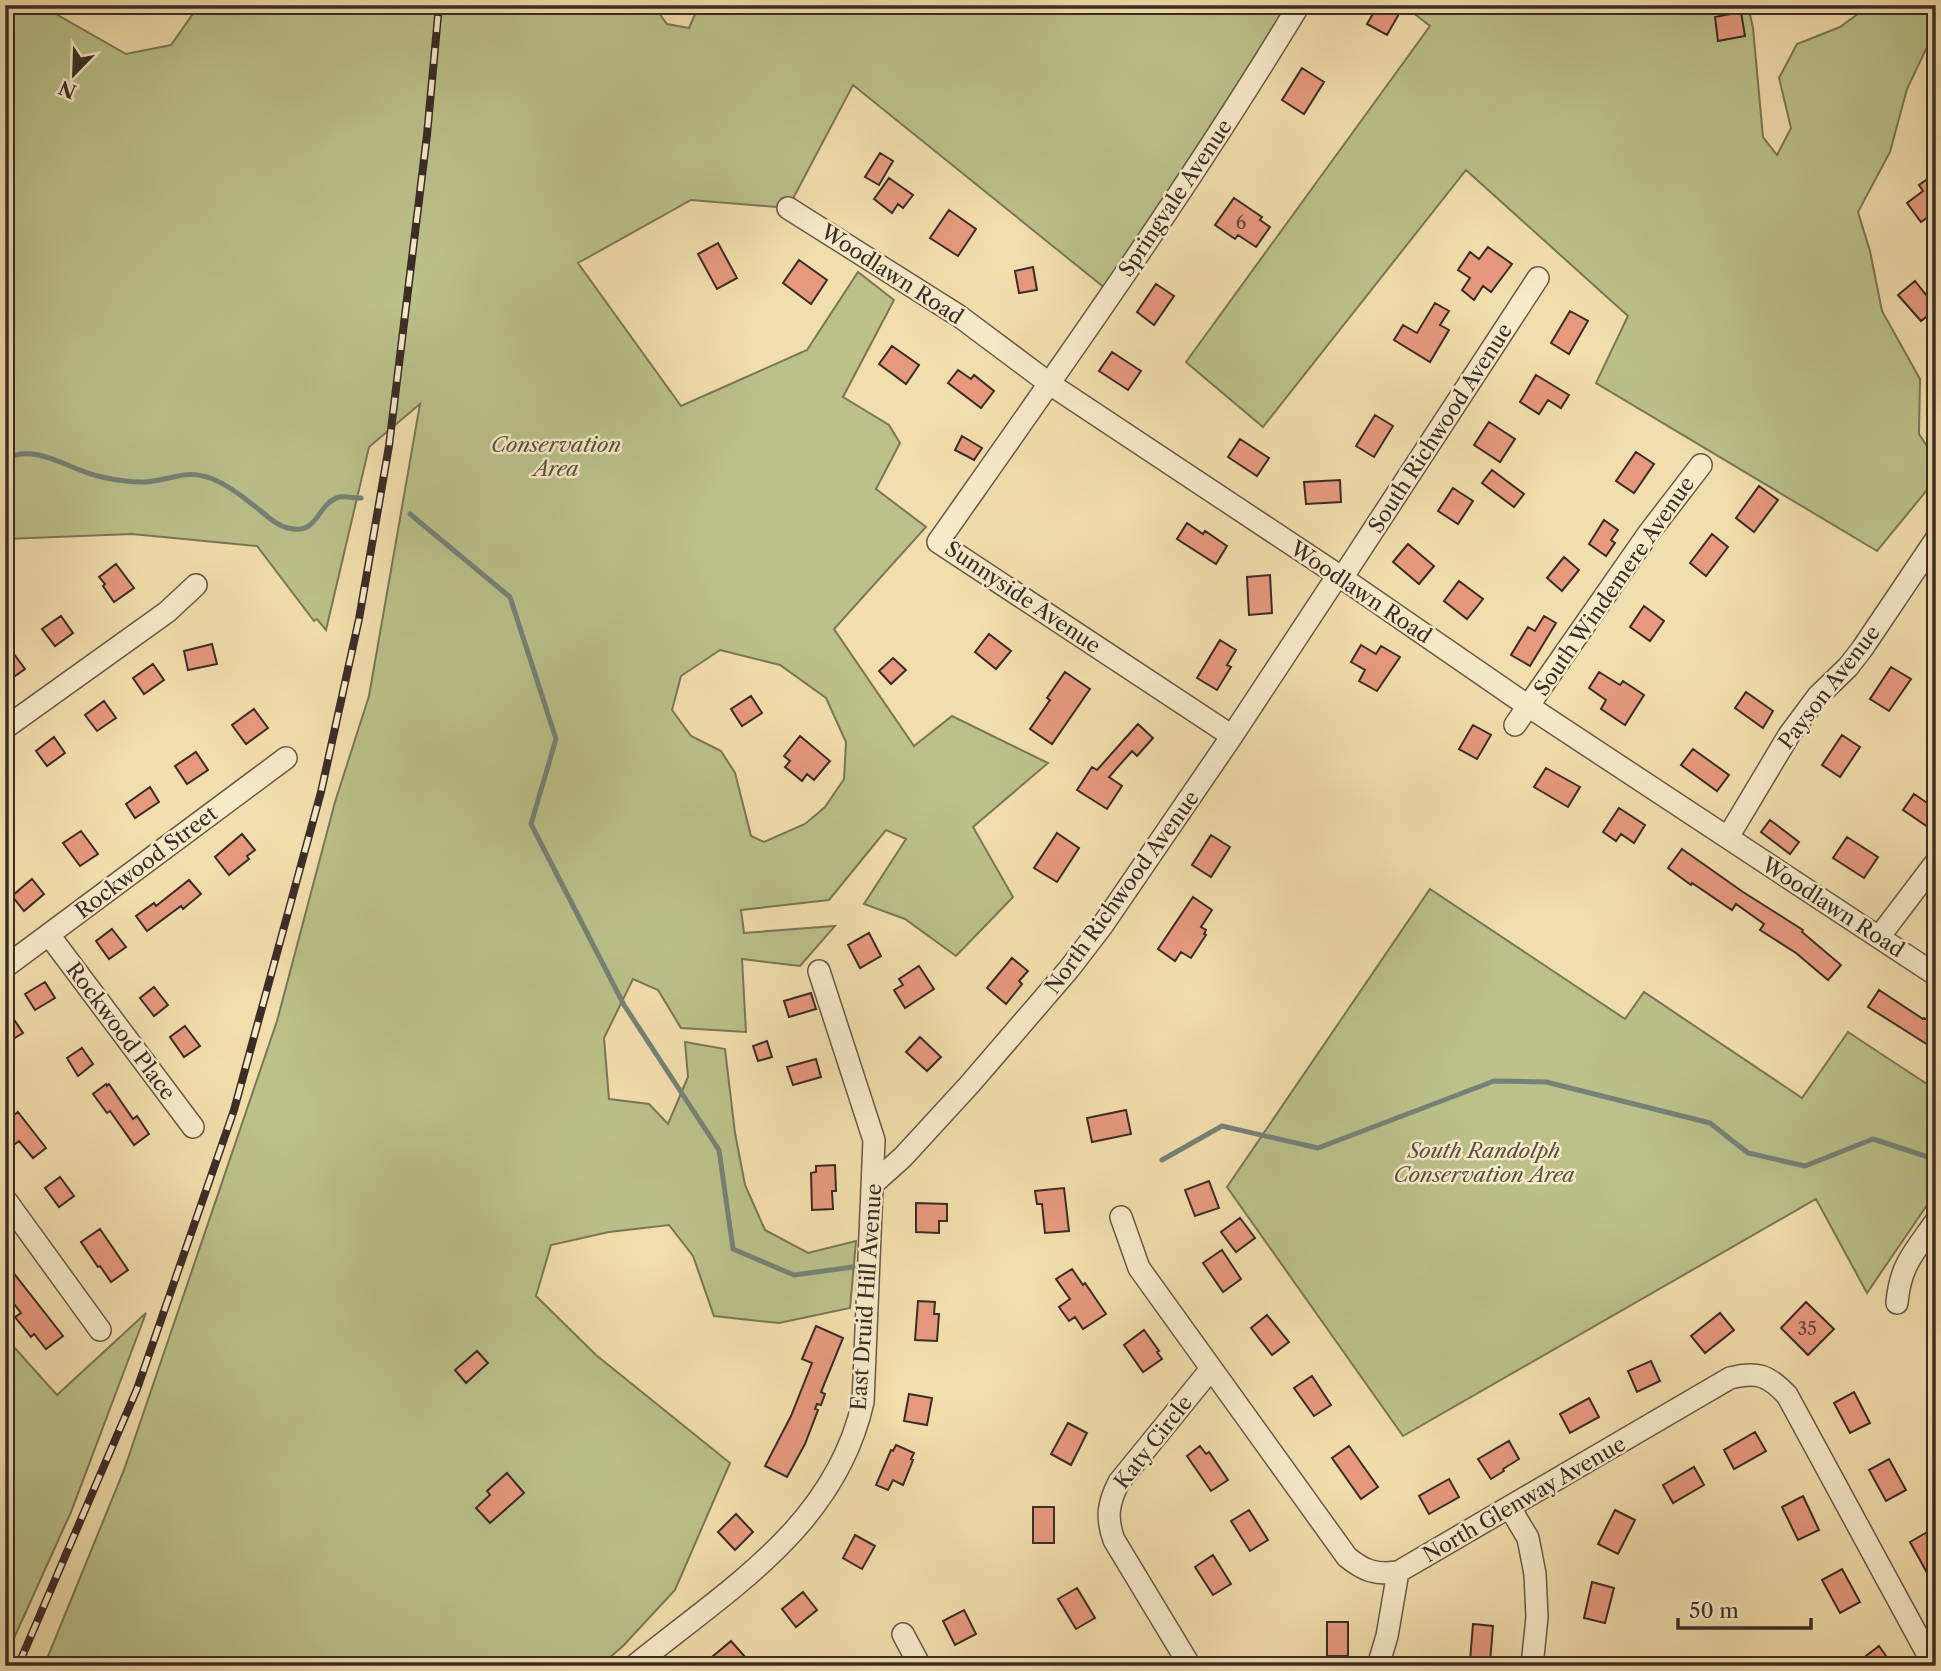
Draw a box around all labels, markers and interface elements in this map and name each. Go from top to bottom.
north arrow [38,38,108,108]
text: N [55,75,80,103]
street label: Springvale Avenue [1113,115,1237,281]
house number: 6 [1236,212,1246,234]
street label: Woodlawn Road [815,218,968,329]
street label: South Richwood Avenue [1363,319,1517,537]
park label: Conservation Area [491,432,621,481]
street label: South Windemere Avenue [1529,472,1699,700]
street label: Woodlawn Road [1285,535,1436,648]
street label: Sunnyside Avenue [941,536,1105,658]
street label: Payson Avenue [1773,620,1885,754]
street label: North Richwood Avenue [1040,786,1204,998]
street label: Rockwood Street [70,800,222,924]
street label: Woodlawn Road [1756,851,1909,962]
street label: Rockwood Place [61,957,181,1105]
park label: South Randolph Conservation Area [1394,1138,1575,1187]
street label: East Druid Hill Avenue [846,1183,886,1411]
house number: 35 [1797,1318,1817,1340]
street label: Katy Circle [1109,1390,1197,1494]
street label: North Glenway Avenue [1418,1431,1630,1567]
scale bar [1678,1587,1812,1631]
text: 50 m [1689,1598,1739,1623]

